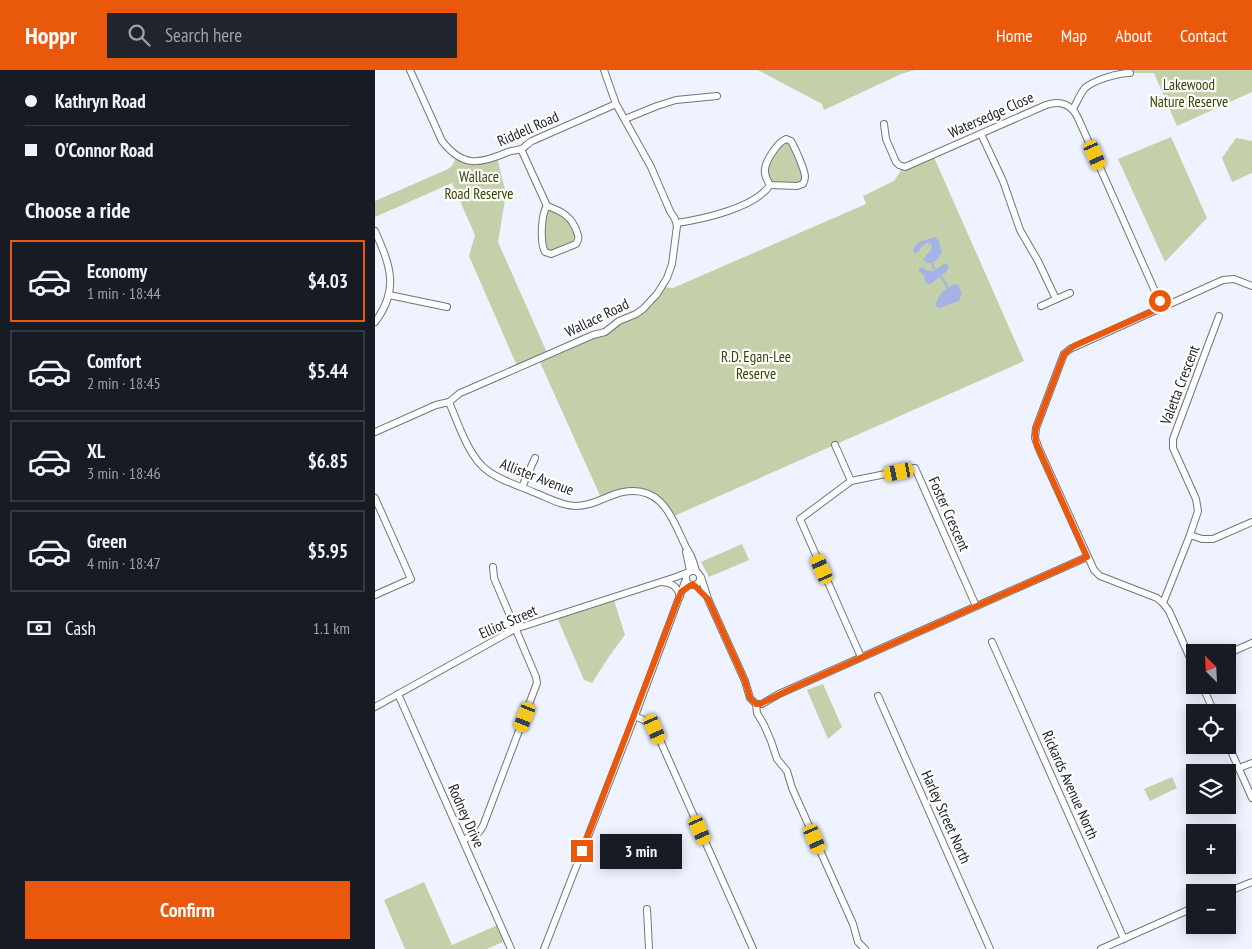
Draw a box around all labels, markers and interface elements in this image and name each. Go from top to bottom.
search box [107,13,457,58]
text: Hoppr [25,20,77,51]
icon: search [125,21,153,49]
text: Search here [165,23,242,47]
text: Home [996,24,1033,47]
text: Map [1061,24,1087,47]
text: About [1115,24,1152,47]
text: Contact [1180,24,1227,47]
park label: Lakewood Nature Reserve [1150,75,1228,111]
street label: Watersedge Close [945,87,1037,142]
text: Kathryn Road [55,89,146,113]
street label: Riddell Road [494,107,562,151]
text: O'Connor Road [55,138,154,162]
car [1082,138,1107,172]
park label: Wallace Road Reserve [445,167,513,203]
text: Choose a ride [25,196,130,224]
icon: car [27,259,72,304]
text: Economy [87,259,147,283]
text: $4.03 [308,269,348,293]
text: 1 min · 18:44 [87,283,161,303]
route start [1149,290,1171,312]
street label: Wallace Road [562,294,632,341]
street label: Valetta Crescent [1155,342,1203,428]
park label: R.D. Egan-Lee Reserve [721,347,791,383]
icon: car [27,349,72,394]
text: Comfort [87,349,141,373]
text: $5.44 [308,359,348,383]
text: 2 min · 18:45 [87,373,161,393]
icon: car [27,439,72,484]
text: XL [87,439,105,463]
text: $6.85 [308,449,348,473]
street label: Allister Avenue [498,454,577,499]
car [882,462,915,482]
text: 3 min · 18:46 [87,463,161,483]
street label: Foster Crescent [925,474,974,554]
icon: car [27,529,72,574]
text: Green [87,529,127,553]
text: $5.95 [308,539,348,563]
car [809,552,834,586]
text: 4 min · 18:47 [87,553,161,573]
street label: Elliot Street [476,600,540,643]
icon: cash [25,614,53,642]
text: Cash [65,616,96,640]
text: 1.1 km [313,618,350,638]
north arrow [1186,644,1236,694]
map controls [1186,644,1236,934]
car [512,700,537,734]
button: locate [1186,704,1236,754]
car [642,712,667,746]
street label: Rickards Avenue North [1038,728,1103,842]
button: layers [1186,764,1236,814]
street label: Harley Street North [917,767,975,866]
street label: Rodney Drive [444,781,489,851]
car [687,813,712,847]
car [802,822,827,856]
button: + [1186,824,1236,874]
callout: 3 min [599,834,682,868]
route end [571,840,593,862]
text: 3 min [625,841,657,861]
button: Confirm [25,881,350,939]
button: − [1186,884,1236,934]

